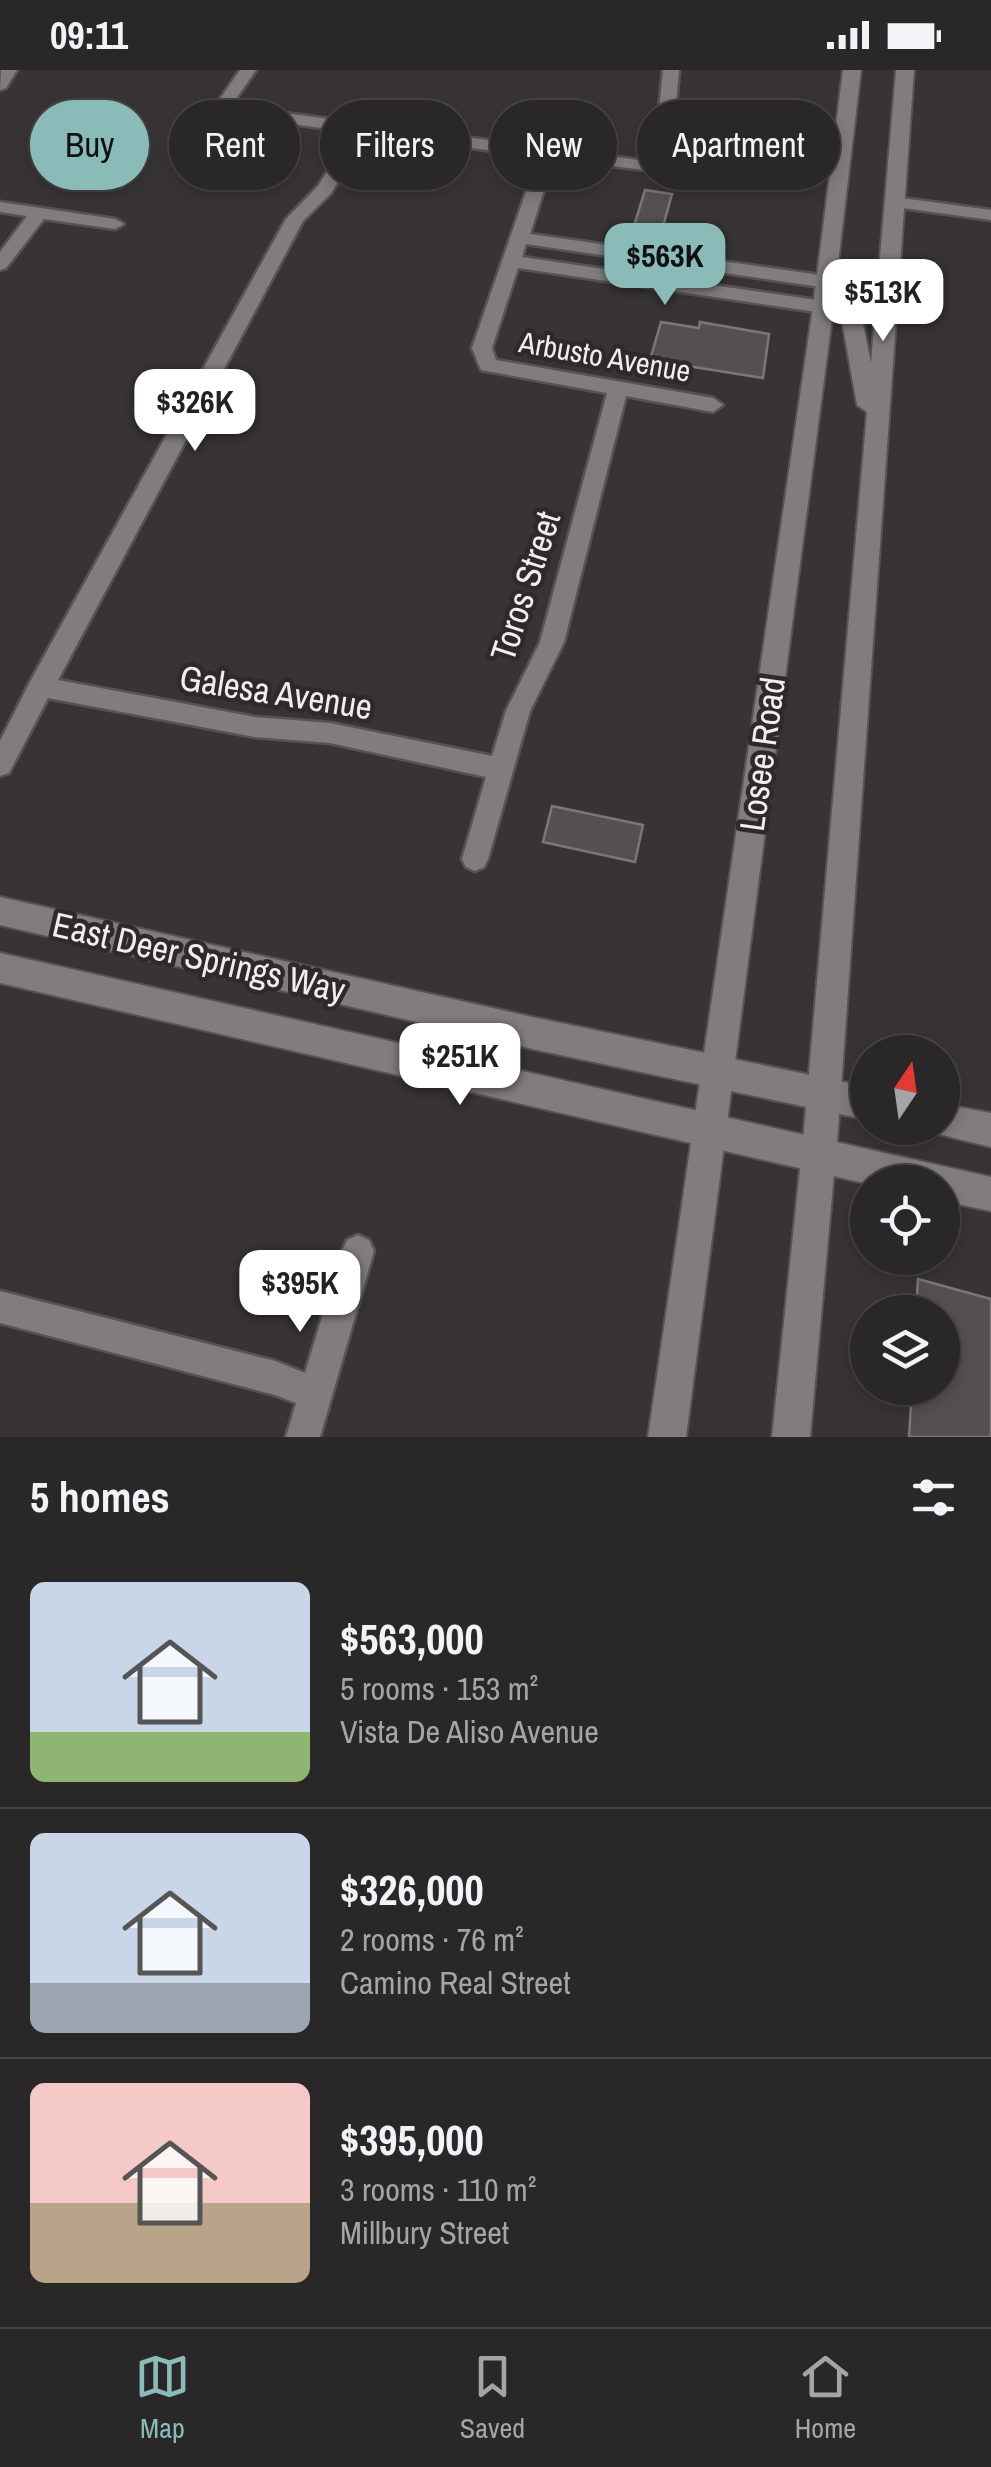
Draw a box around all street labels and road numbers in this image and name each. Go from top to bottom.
street label: Arbusto Avenue [515,321,694,391]
street label: Toros Street [479,505,571,667]
street label: Galesa Avenue [176,654,376,730]
street label: Losee Road [728,674,796,834]
street label: East Deer Springs Way [48,900,350,1014]

